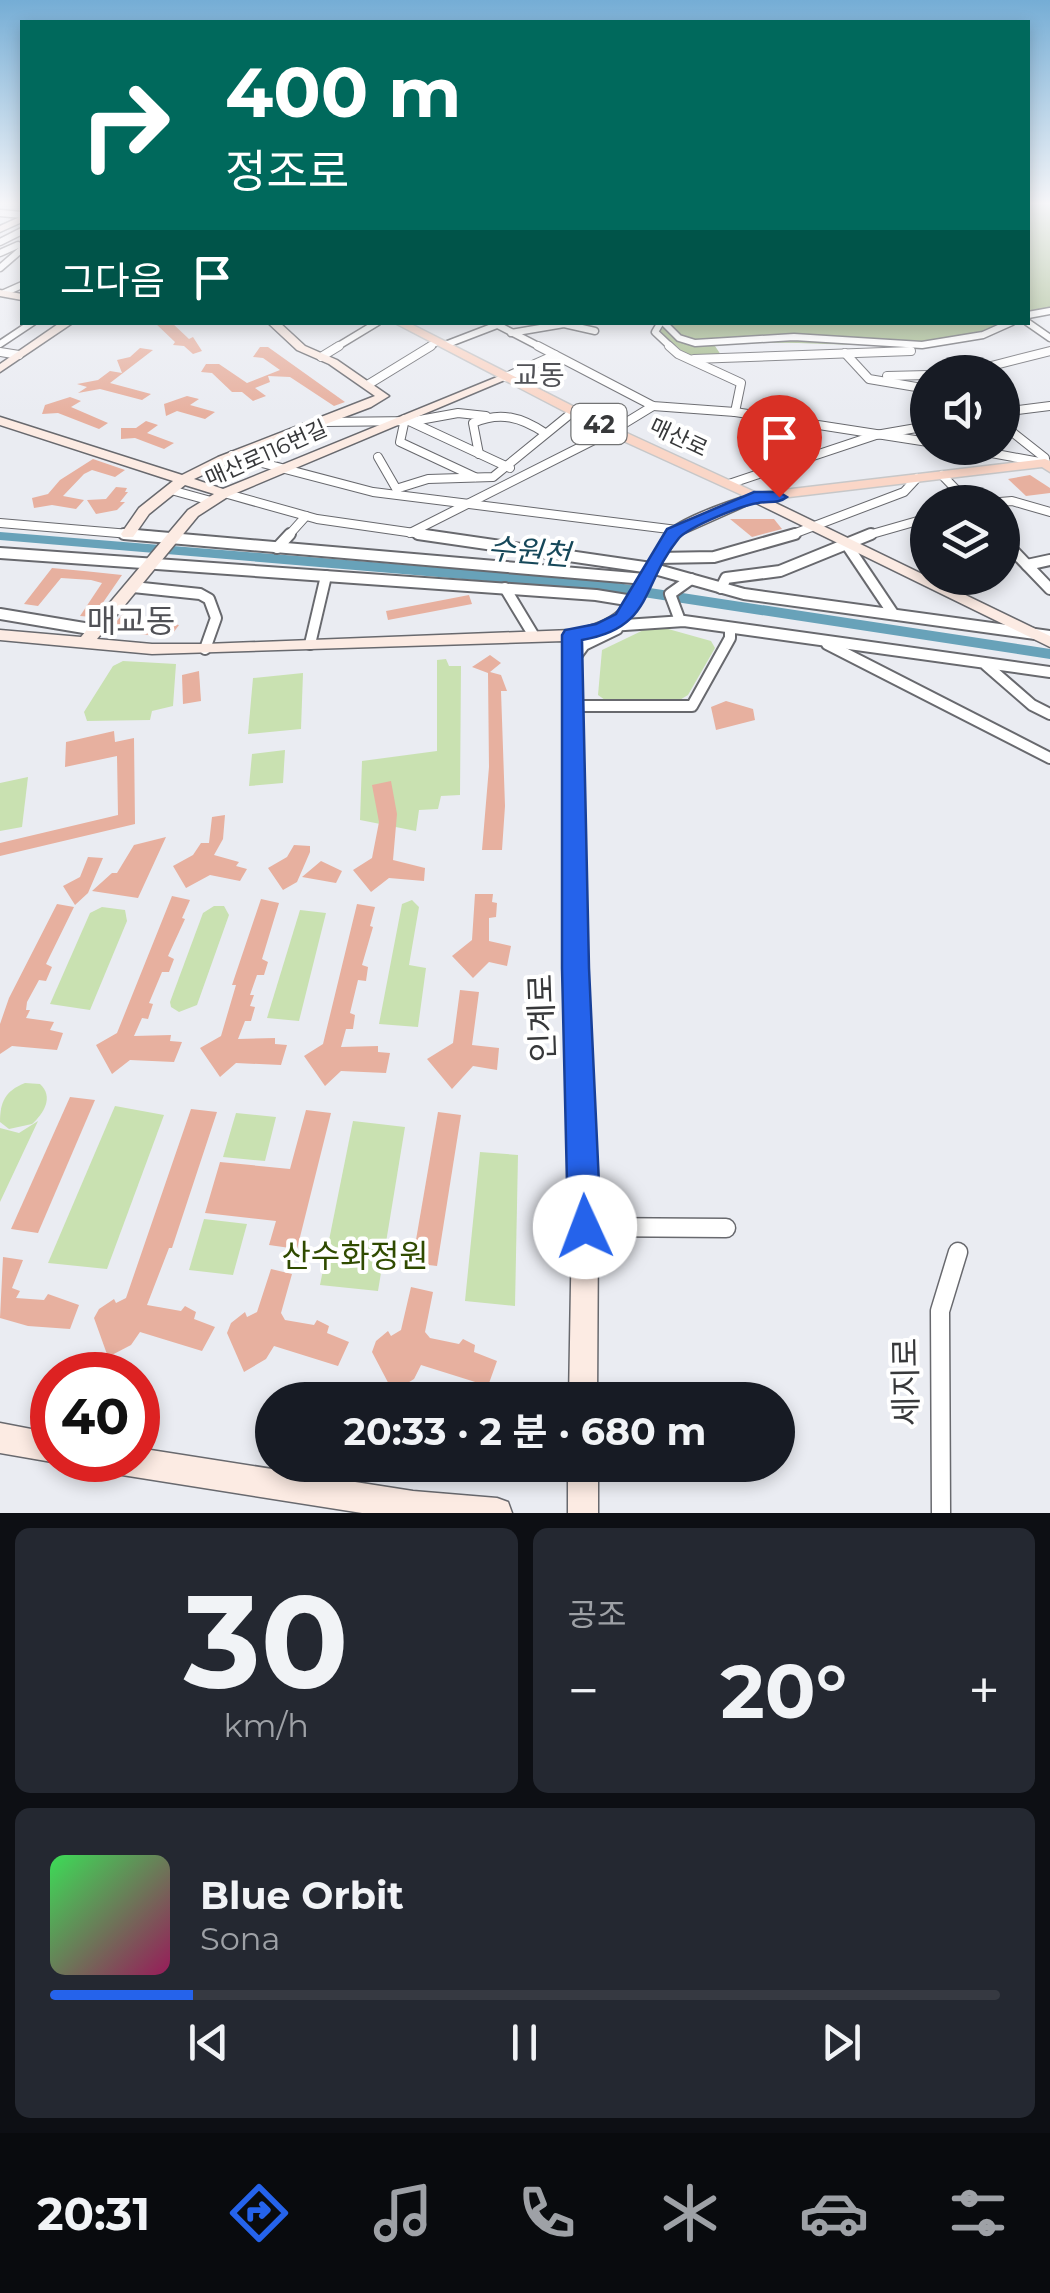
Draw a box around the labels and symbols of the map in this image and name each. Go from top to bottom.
district label: 교동 [513,358,565,392]
pin [737,395,822,498]
road number: 42 [572,404,626,444]
street label: 매산로 [646,412,712,463]
street label: 매산로116번길 [201,415,331,492]
water label: 수원천 [486,529,575,574]
district label: 매교동 [87,601,175,640]
street label: 인계로 [520,973,563,1063]
position arrow [533,1175,637,1279]
park label: 산수화정원 [281,1236,429,1275]
street label: 세지로 [885,1338,926,1427]
speed limit sign: 40 [30,1352,160,1482]

